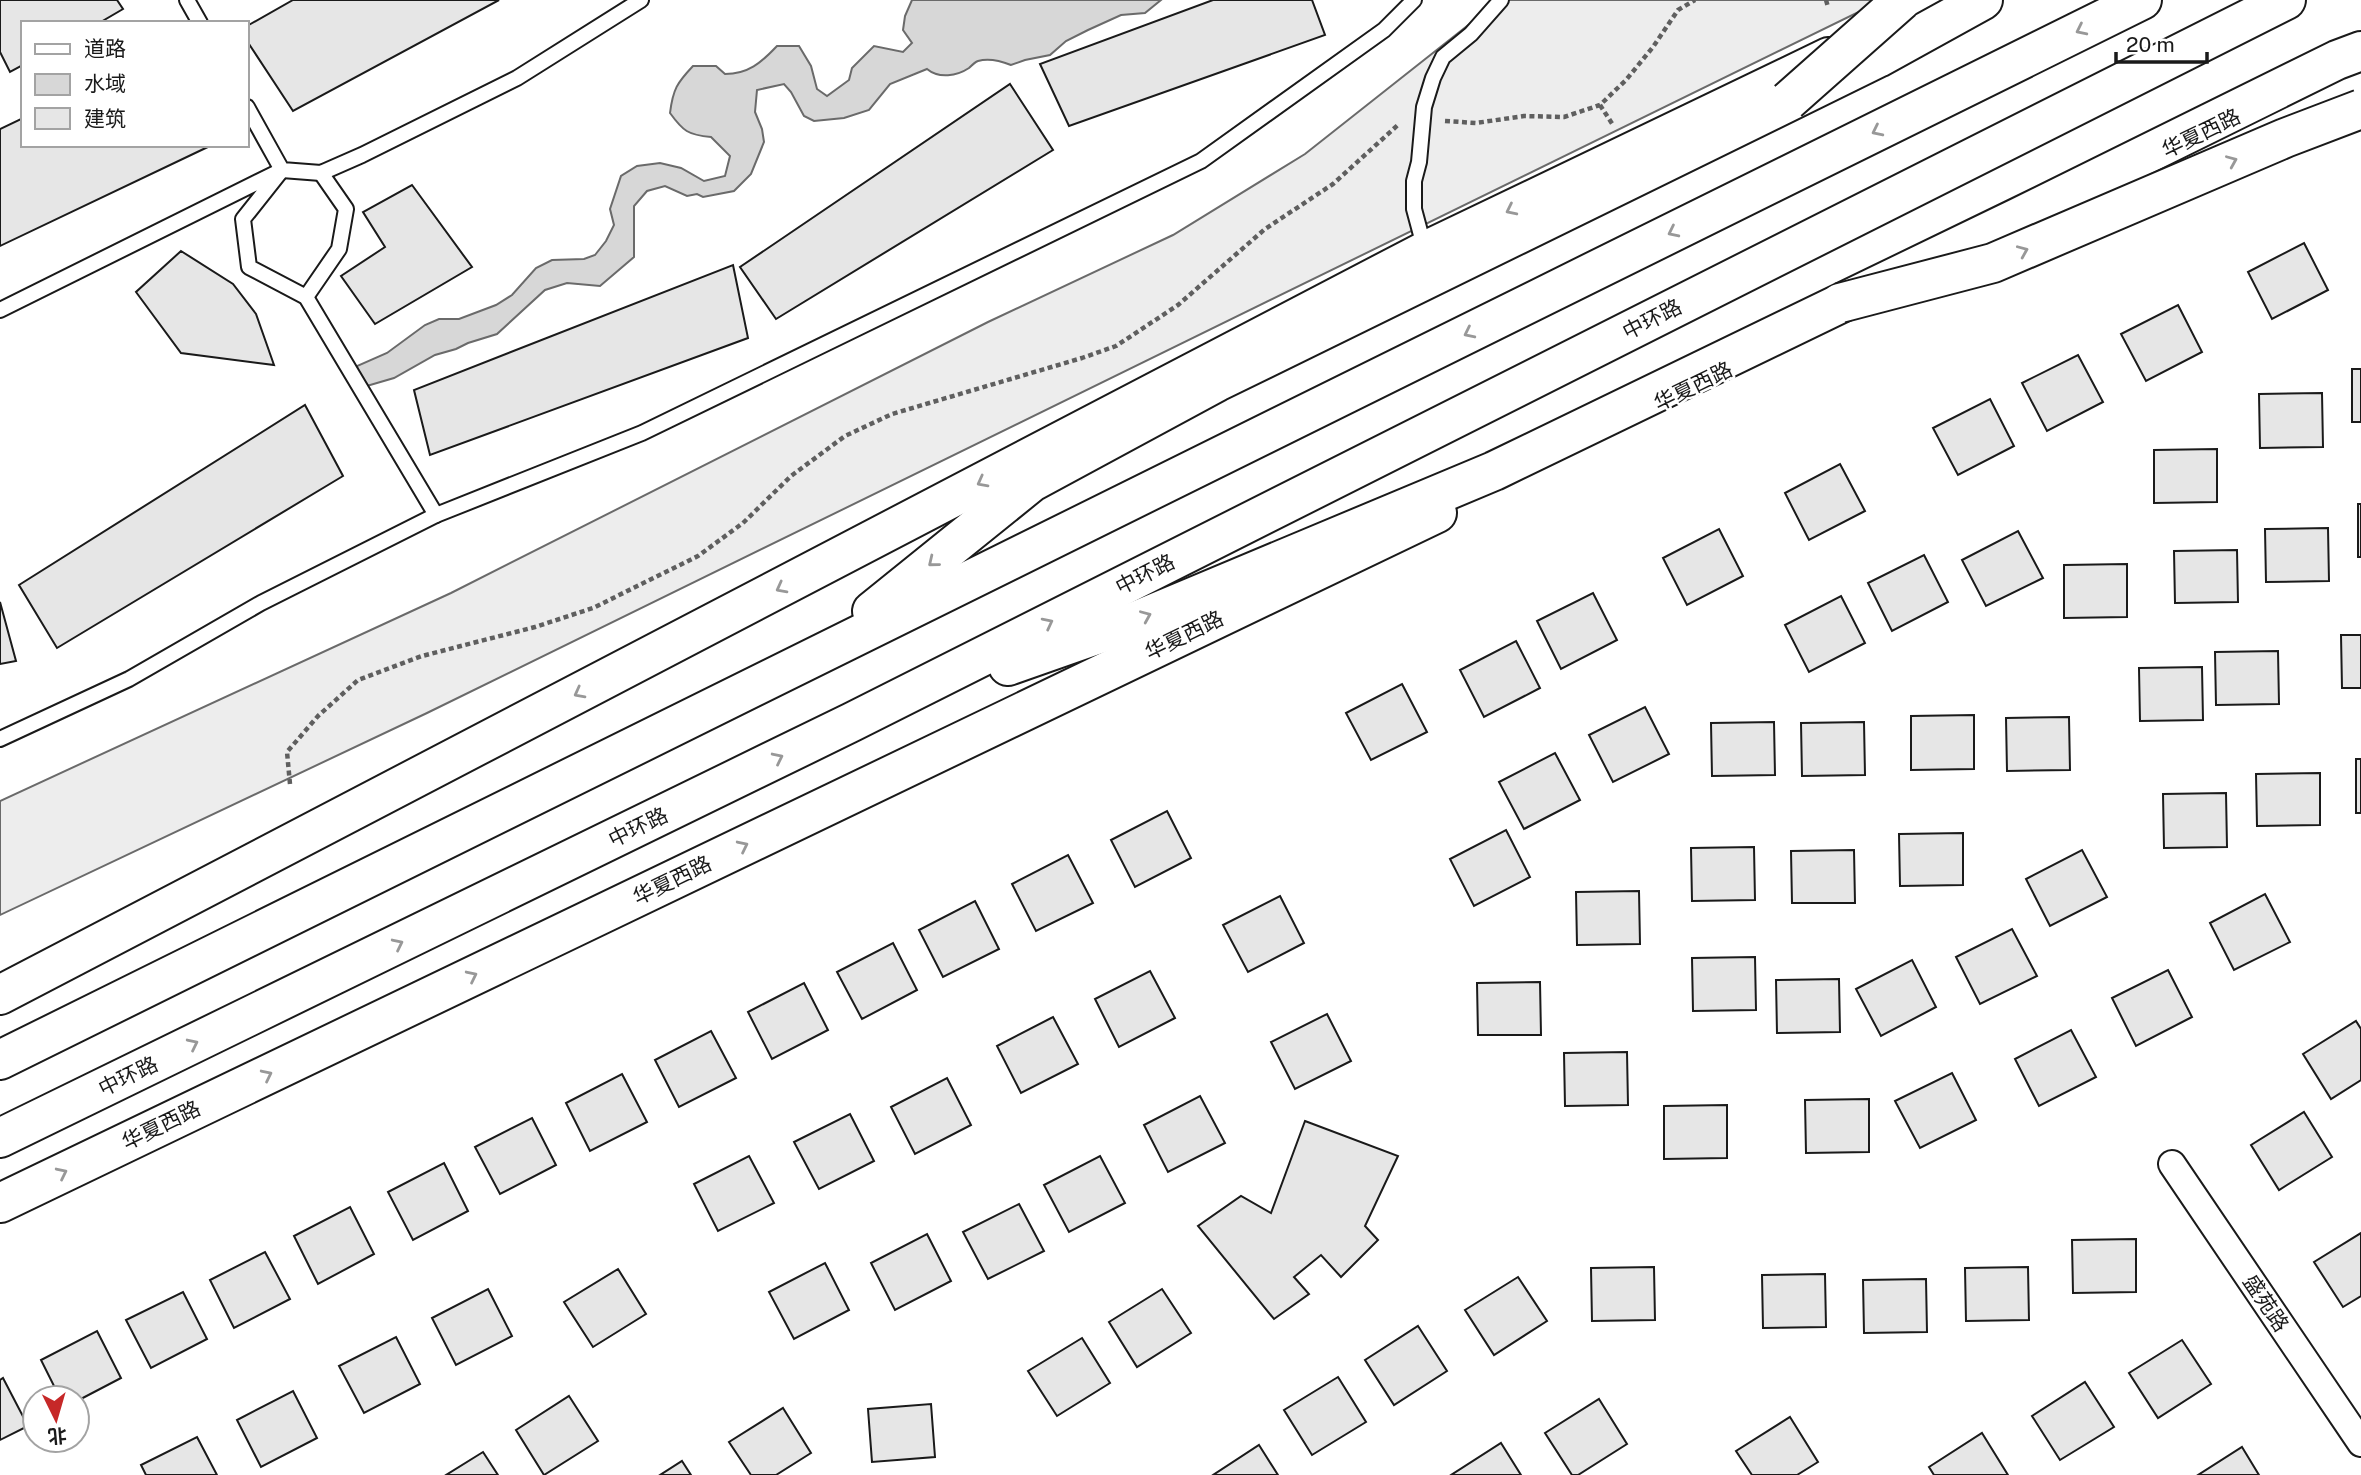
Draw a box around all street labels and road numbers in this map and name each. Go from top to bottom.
street label: 华夏西路 [2158,103,2244,163]
street label: 中环路 [1618,294,1686,344]
street label: 华夏西路 [1650,356,1736,416]
street label: 中环路 [1111,549,1179,599]
street label: 华夏西路 [1141,605,1227,665]
street label: 中环路 [604,802,672,852]
street label: 华夏西路 [629,850,715,910]
street label: 中环路 [94,1051,162,1101]
street label: 华夏西路 [118,1095,204,1155]
street label: 盛苑路 [2238,1270,2294,1336]

